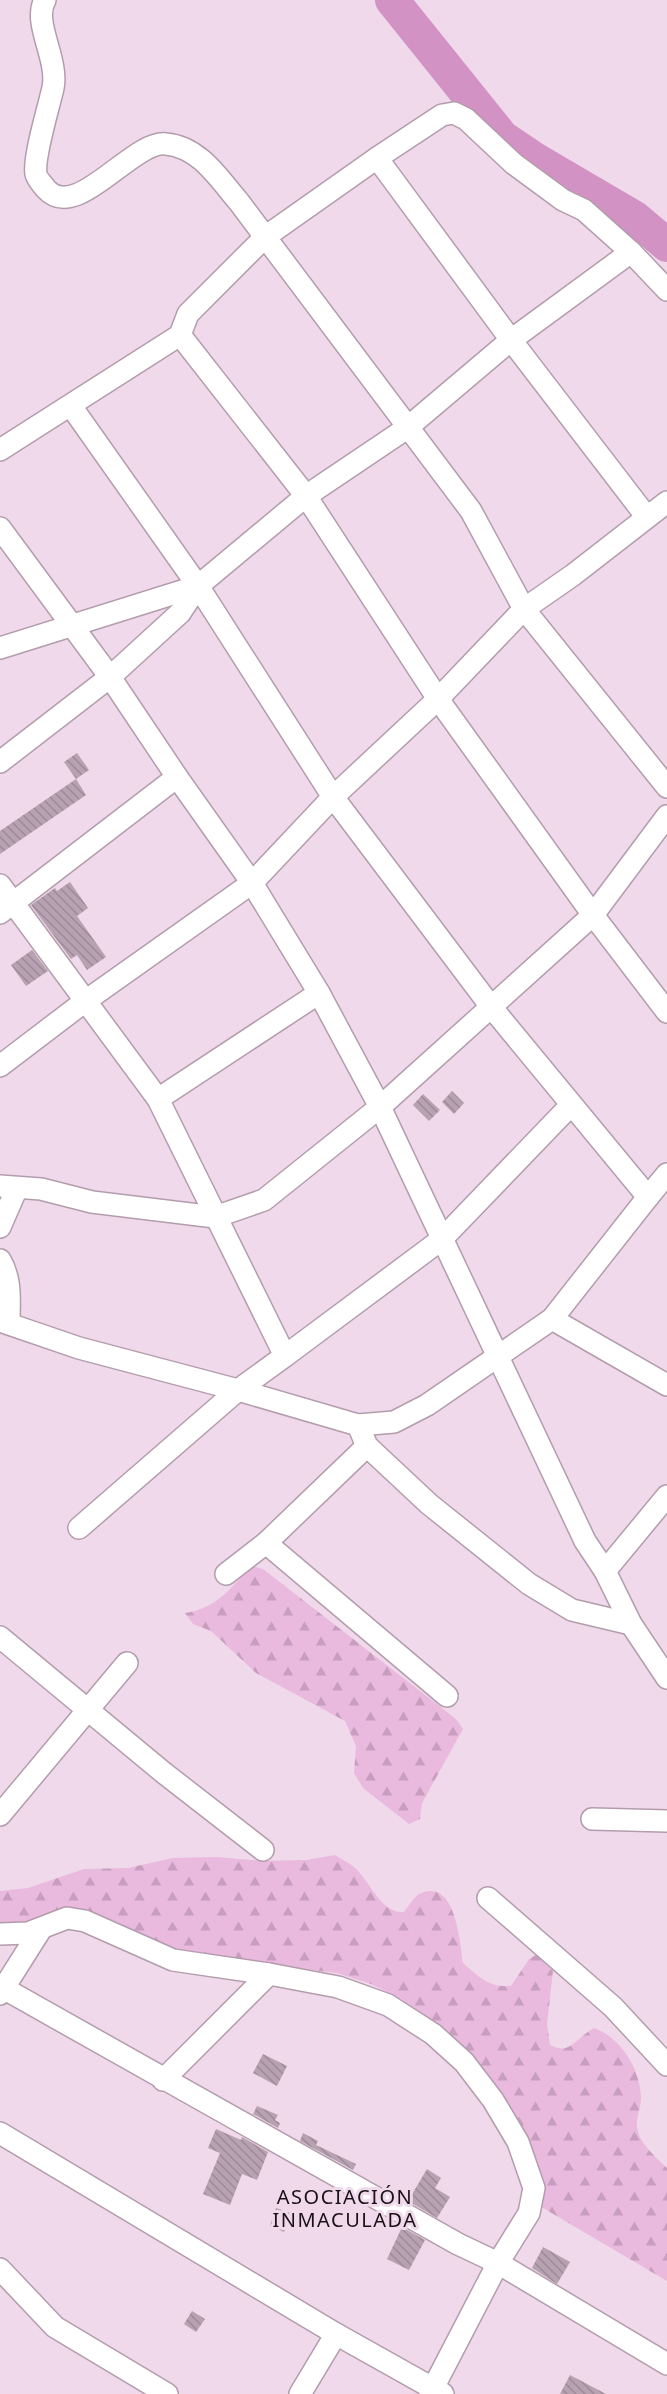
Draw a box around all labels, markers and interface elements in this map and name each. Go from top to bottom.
district label: ASOCIACIÓN INMACULADA [273,2183,418,2233]

